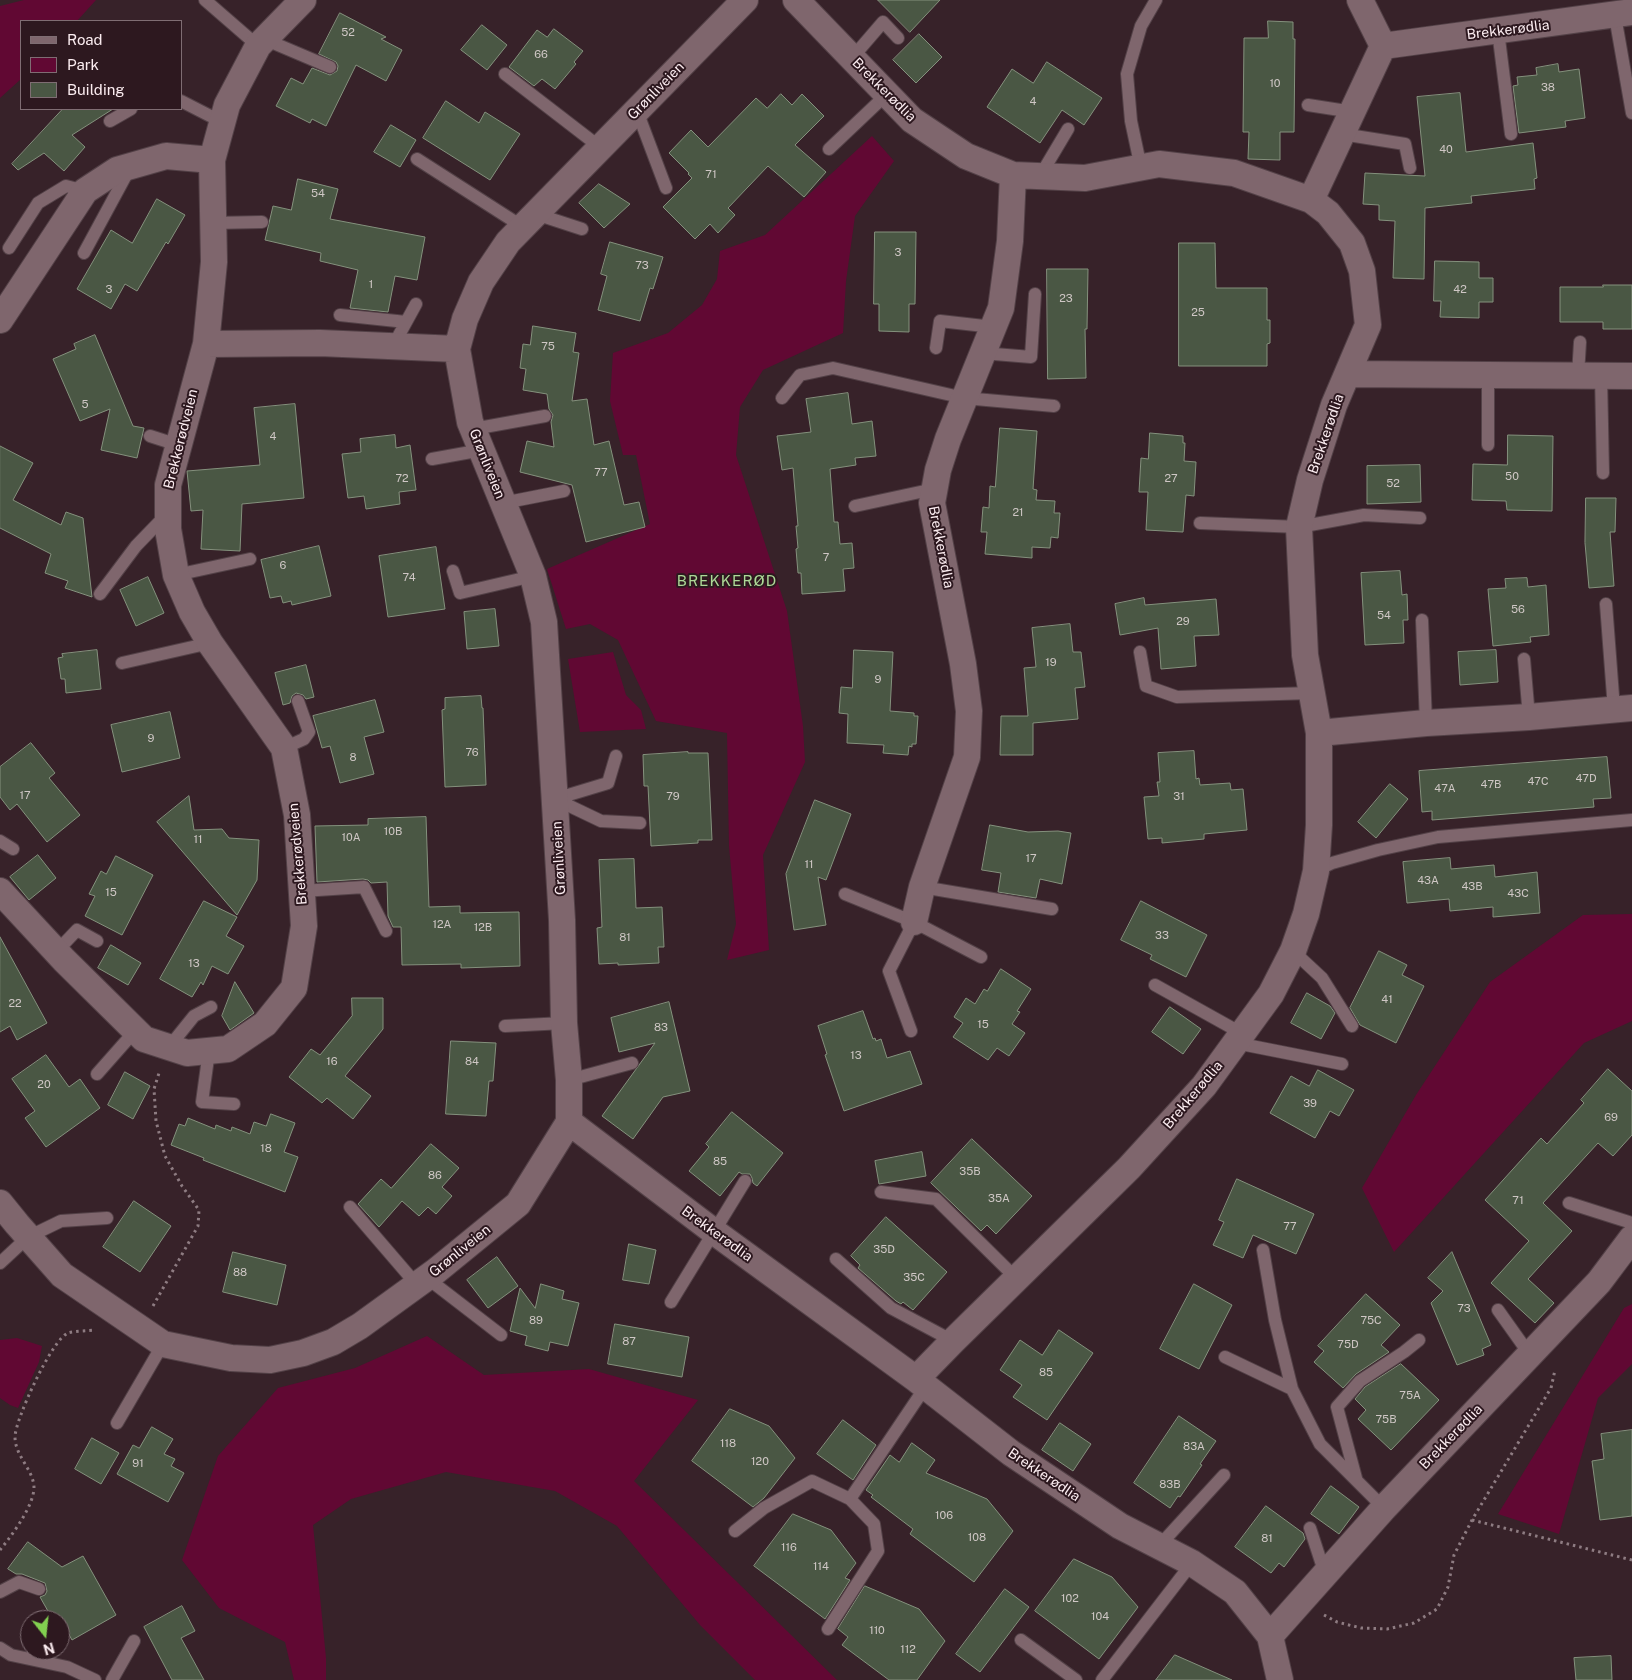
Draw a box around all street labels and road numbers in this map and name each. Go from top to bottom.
street label: Brekkerødlia [1466,17,1550,43]
street label: Brekkerødlia [849,55,919,125]
street label: Grønliveien [624,59,688,123]
street label: Brekkerødveien [160,387,202,491]
street label: Brekkerødlia [1304,392,1348,476]
street label: Grønliveien [465,427,509,501]
street label: Brekkerødlia [925,504,957,590]
street label: Brekkerødveien [285,802,311,906]
street label: Grønliveien [549,821,569,895]
street label: Brekkerødlia [1160,1058,1226,1132]
street label: Brekkerødlia [678,1203,756,1265]
street label: Grønliveien [426,1221,494,1281]
street label: Brekkerødlia [1416,1401,1486,1473]
street label: Brekkerødlia [1005,1445,1083,1505]

